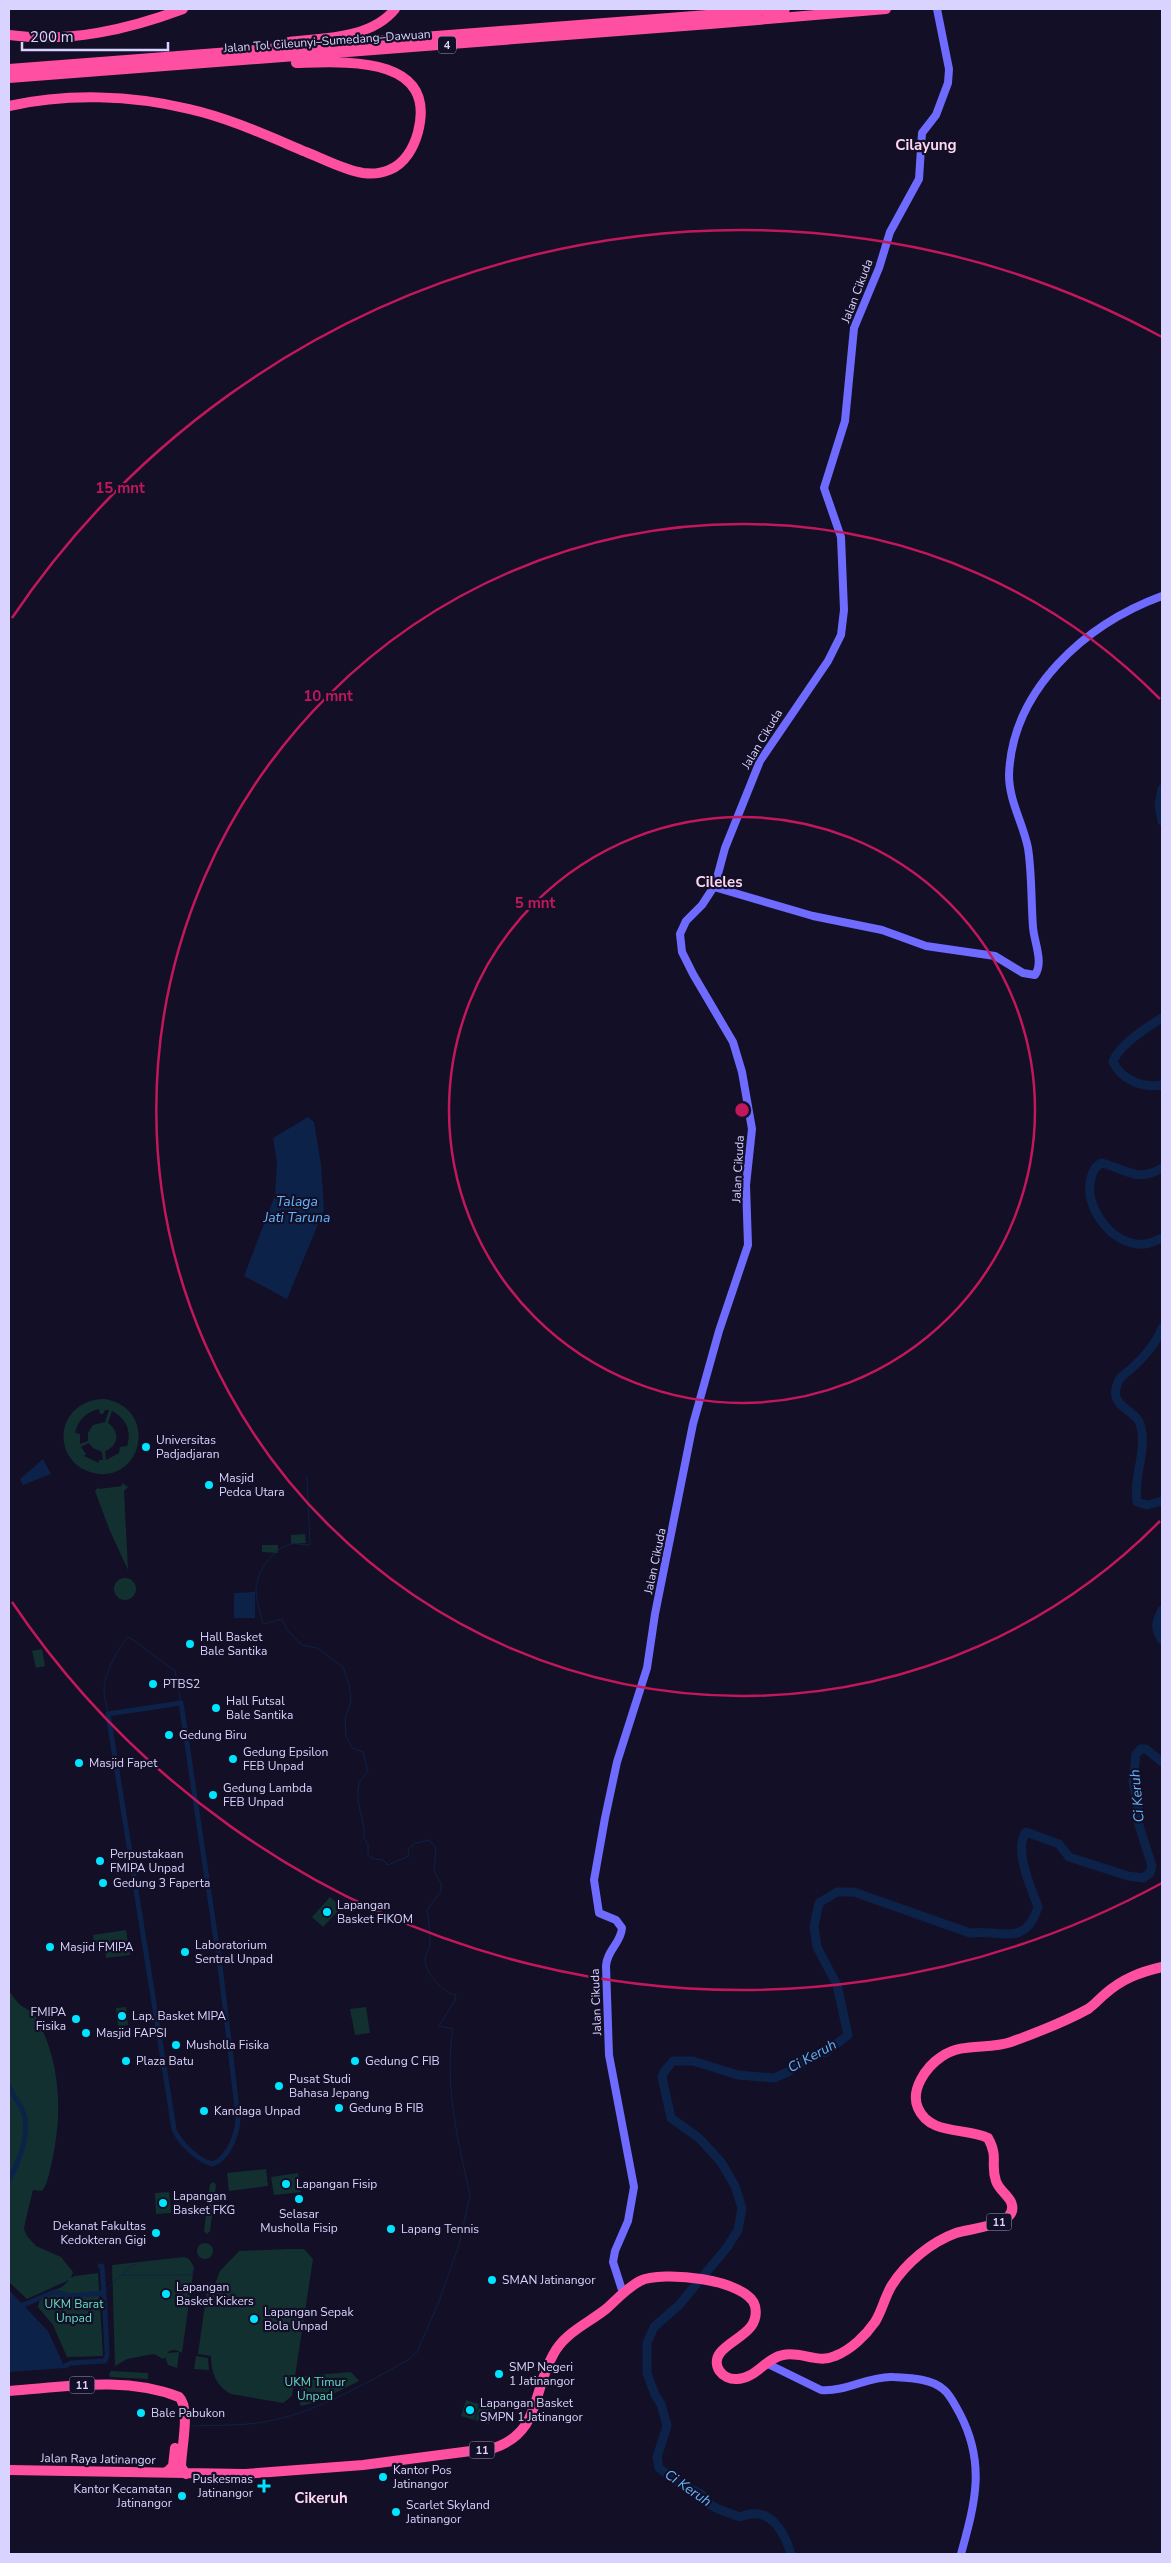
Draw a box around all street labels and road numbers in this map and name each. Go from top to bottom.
street label: Jalan Tol Cileunyi–Sumedang–Dawuan [222,26,431,56]
road number: 4 [438,36,456,54]
street label: Jalan Cikuda [837,257,876,326]
street label: Jalan Cikuda [737,706,786,773]
street label: Jalan Cikuda [728,1135,748,1204]
street label: Jalan Cikuda [640,1527,670,1596]
street label: Jalan Cikuda [587,1968,605,2037]
road number: 11 [986,2214,1012,2230]
road number: 11 [70,2376,94,2394]
road number: 11 [470,2442,494,2458]
street label: Jalan Raya Jatinangor [39,2450,156,2468]

